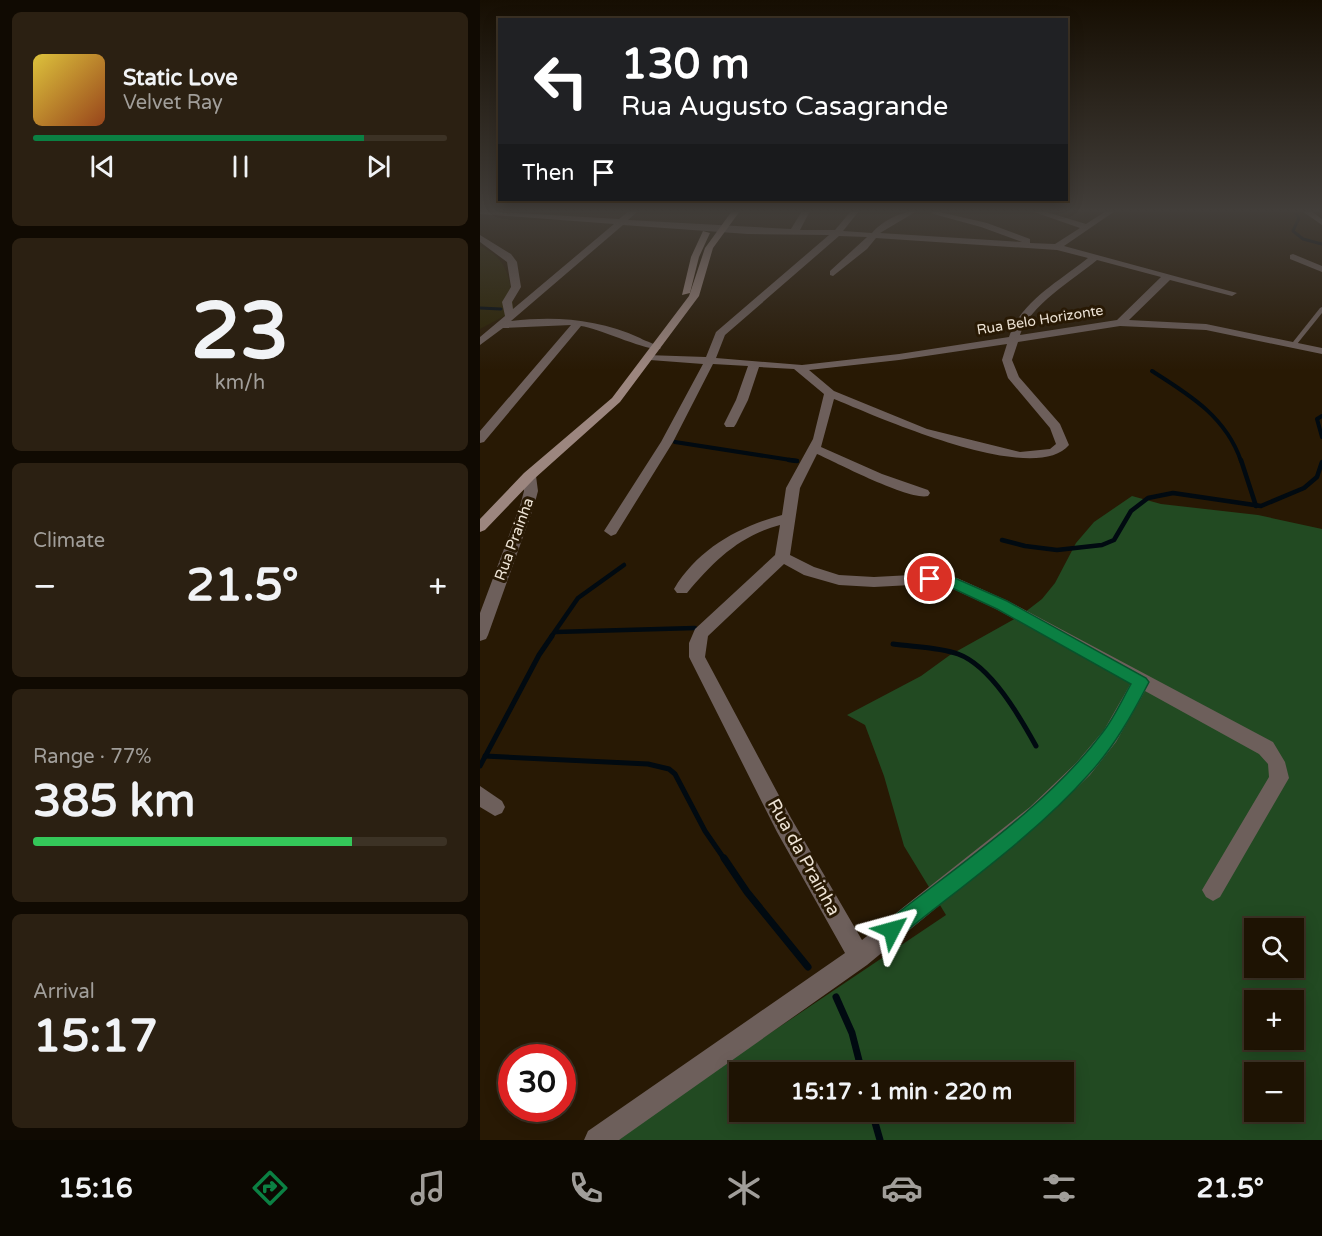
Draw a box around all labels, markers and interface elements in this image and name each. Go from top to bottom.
text: 130 m [621,39,750,90]
icon: left [522,42,600,120]
text: Static Love [123,65,238,91]
text: Rua Augusto Casagrande [621,90,948,123]
text: Velvet Ray [123,91,223,115]
icon: previous [86,150,119,183]
icon: pause [224,150,257,183]
icon: next [362,150,395,183]
icon: arrive [587,156,620,189]
text: Then [522,160,575,186]
text: 23 [191,285,289,379]
street label: Rua Belo Horizonte [975,302,1105,338]
text: km/h [215,371,265,395]
street label: Rua Prainha [491,495,537,583]
text: Climate [33,529,105,553]
pin [904,553,955,604]
text: 21.5° [186,559,299,613]
icon: arrive [913,562,946,595]
text: − [33,567,57,606]
text: + [428,567,447,606]
text: Range · 77% [33,745,152,769]
text: 385 km [33,775,195,829]
street label: Rua da Prainha [763,795,845,919]
position arrow [860,898,924,962]
map controls [1244,918,1304,1122]
button: search [1244,918,1304,978]
text: Arrival [33,980,95,1004]
button: + [1244,990,1304,1050]
text: 15:17 [33,1010,158,1064]
speed limit sign: 30 [498,1044,576,1122]
button: − [1244,1062,1304,1122]
text: 15:17 · 1 min · 220 m [791,1079,1012,1105]
icon: directions [249,1167,291,1209]
icon: music [407,1167,449,1209]
icon: phone [565,1167,607,1209]
icon: climate [723,1167,765,1209]
icon: car [881,1167,923,1209]
icon: filters [1038,1167,1080,1209]
text: 15:16 [58,1172,133,1205]
text: 21.5° [1196,1172,1264,1205]

